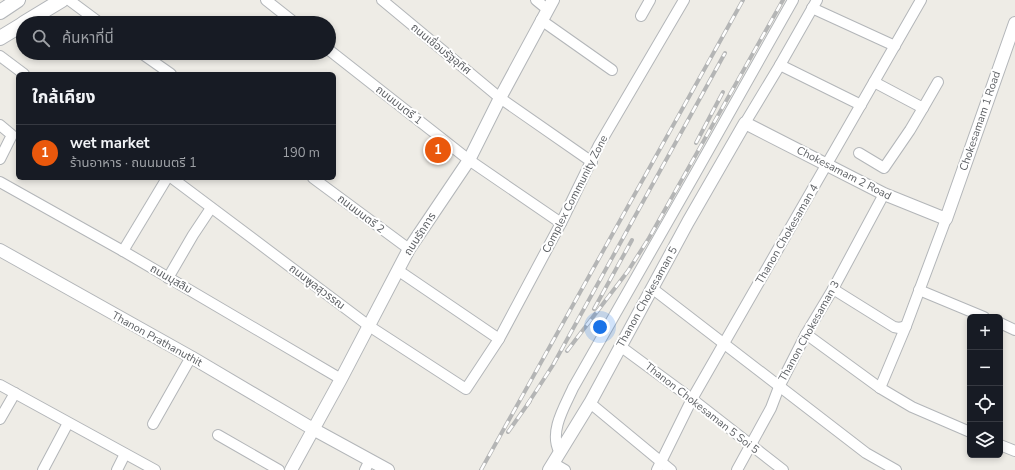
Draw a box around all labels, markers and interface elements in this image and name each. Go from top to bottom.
search box [16,16,336,60]
street label: ถนนเชื่อมรัฐอุทิศ [408,19,475,78]
icon: search [30,27,52,49]
text: ค้นหาที่นี่ [62,28,114,48]
street label: Chokesamam 1 Road [956,69,1004,173]
street label: ถนนมนตรี 1 [373,82,425,128]
text: ใกล้เคียง [32,86,95,109]
street label: Complex Community Zone [539,132,611,256]
text: wet market [70,133,150,153]
pin: 1 [425,135,451,165]
street label: Chokesamam 2 Road [794,143,894,203]
text: 1 [41,144,49,162]
text: 190 m [282,144,320,162]
text: ร้านอาหาร · ถนนมนตรี 1 [70,154,197,172]
street label: Thanon Chokesaman 4 [752,181,822,287]
street label: ถนนมนตรี 2 [334,191,388,237]
street label: ถนนรัถการ [400,210,440,258]
street label: Thanon Chokesaman 5 [613,244,681,350]
street label: ถนนมุสลิม [147,261,195,297]
street label: ถนนพูลสุวรรณ [286,261,348,313]
street label: Thanon Chokesaman 3 [775,278,843,384]
street label: Thanon Prathanuthit [109,308,205,370]
map controls [967,314,1003,458]
button: + [967,314,1003,350]
your location [590,317,610,337]
button: − [967,350,1003,386]
street label: Thanon Chokesaman 5 Soi 5 [642,359,762,458]
button: locate [967,386,1003,422]
button: layers [967,422,1003,458]

